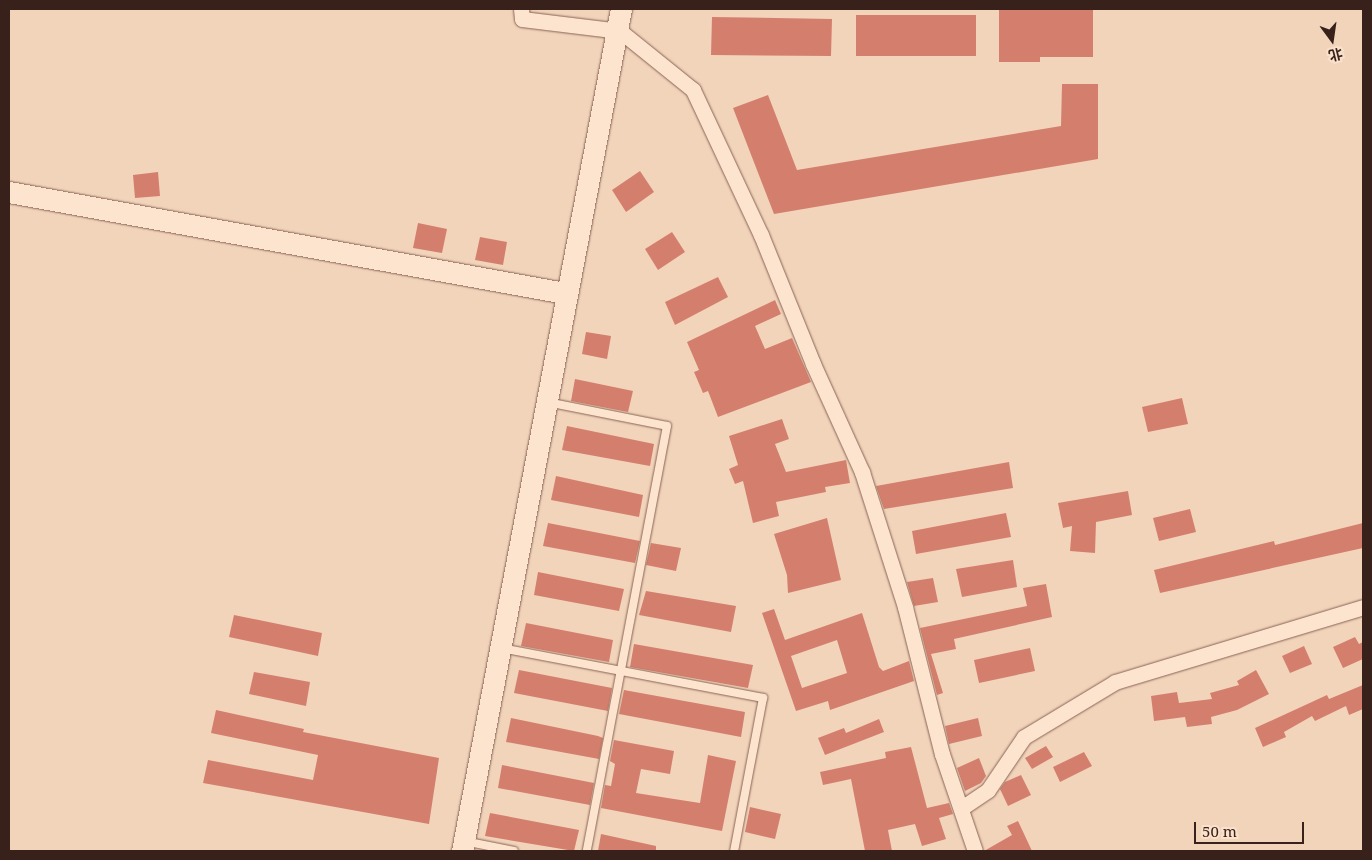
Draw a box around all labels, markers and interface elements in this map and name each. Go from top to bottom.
north arrow [1307,15,1357,65]
text: 北 [1327,44,1345,66]
scale bar [1197,812,1307,844]
text: 50 m [1202,821,1237,841]

